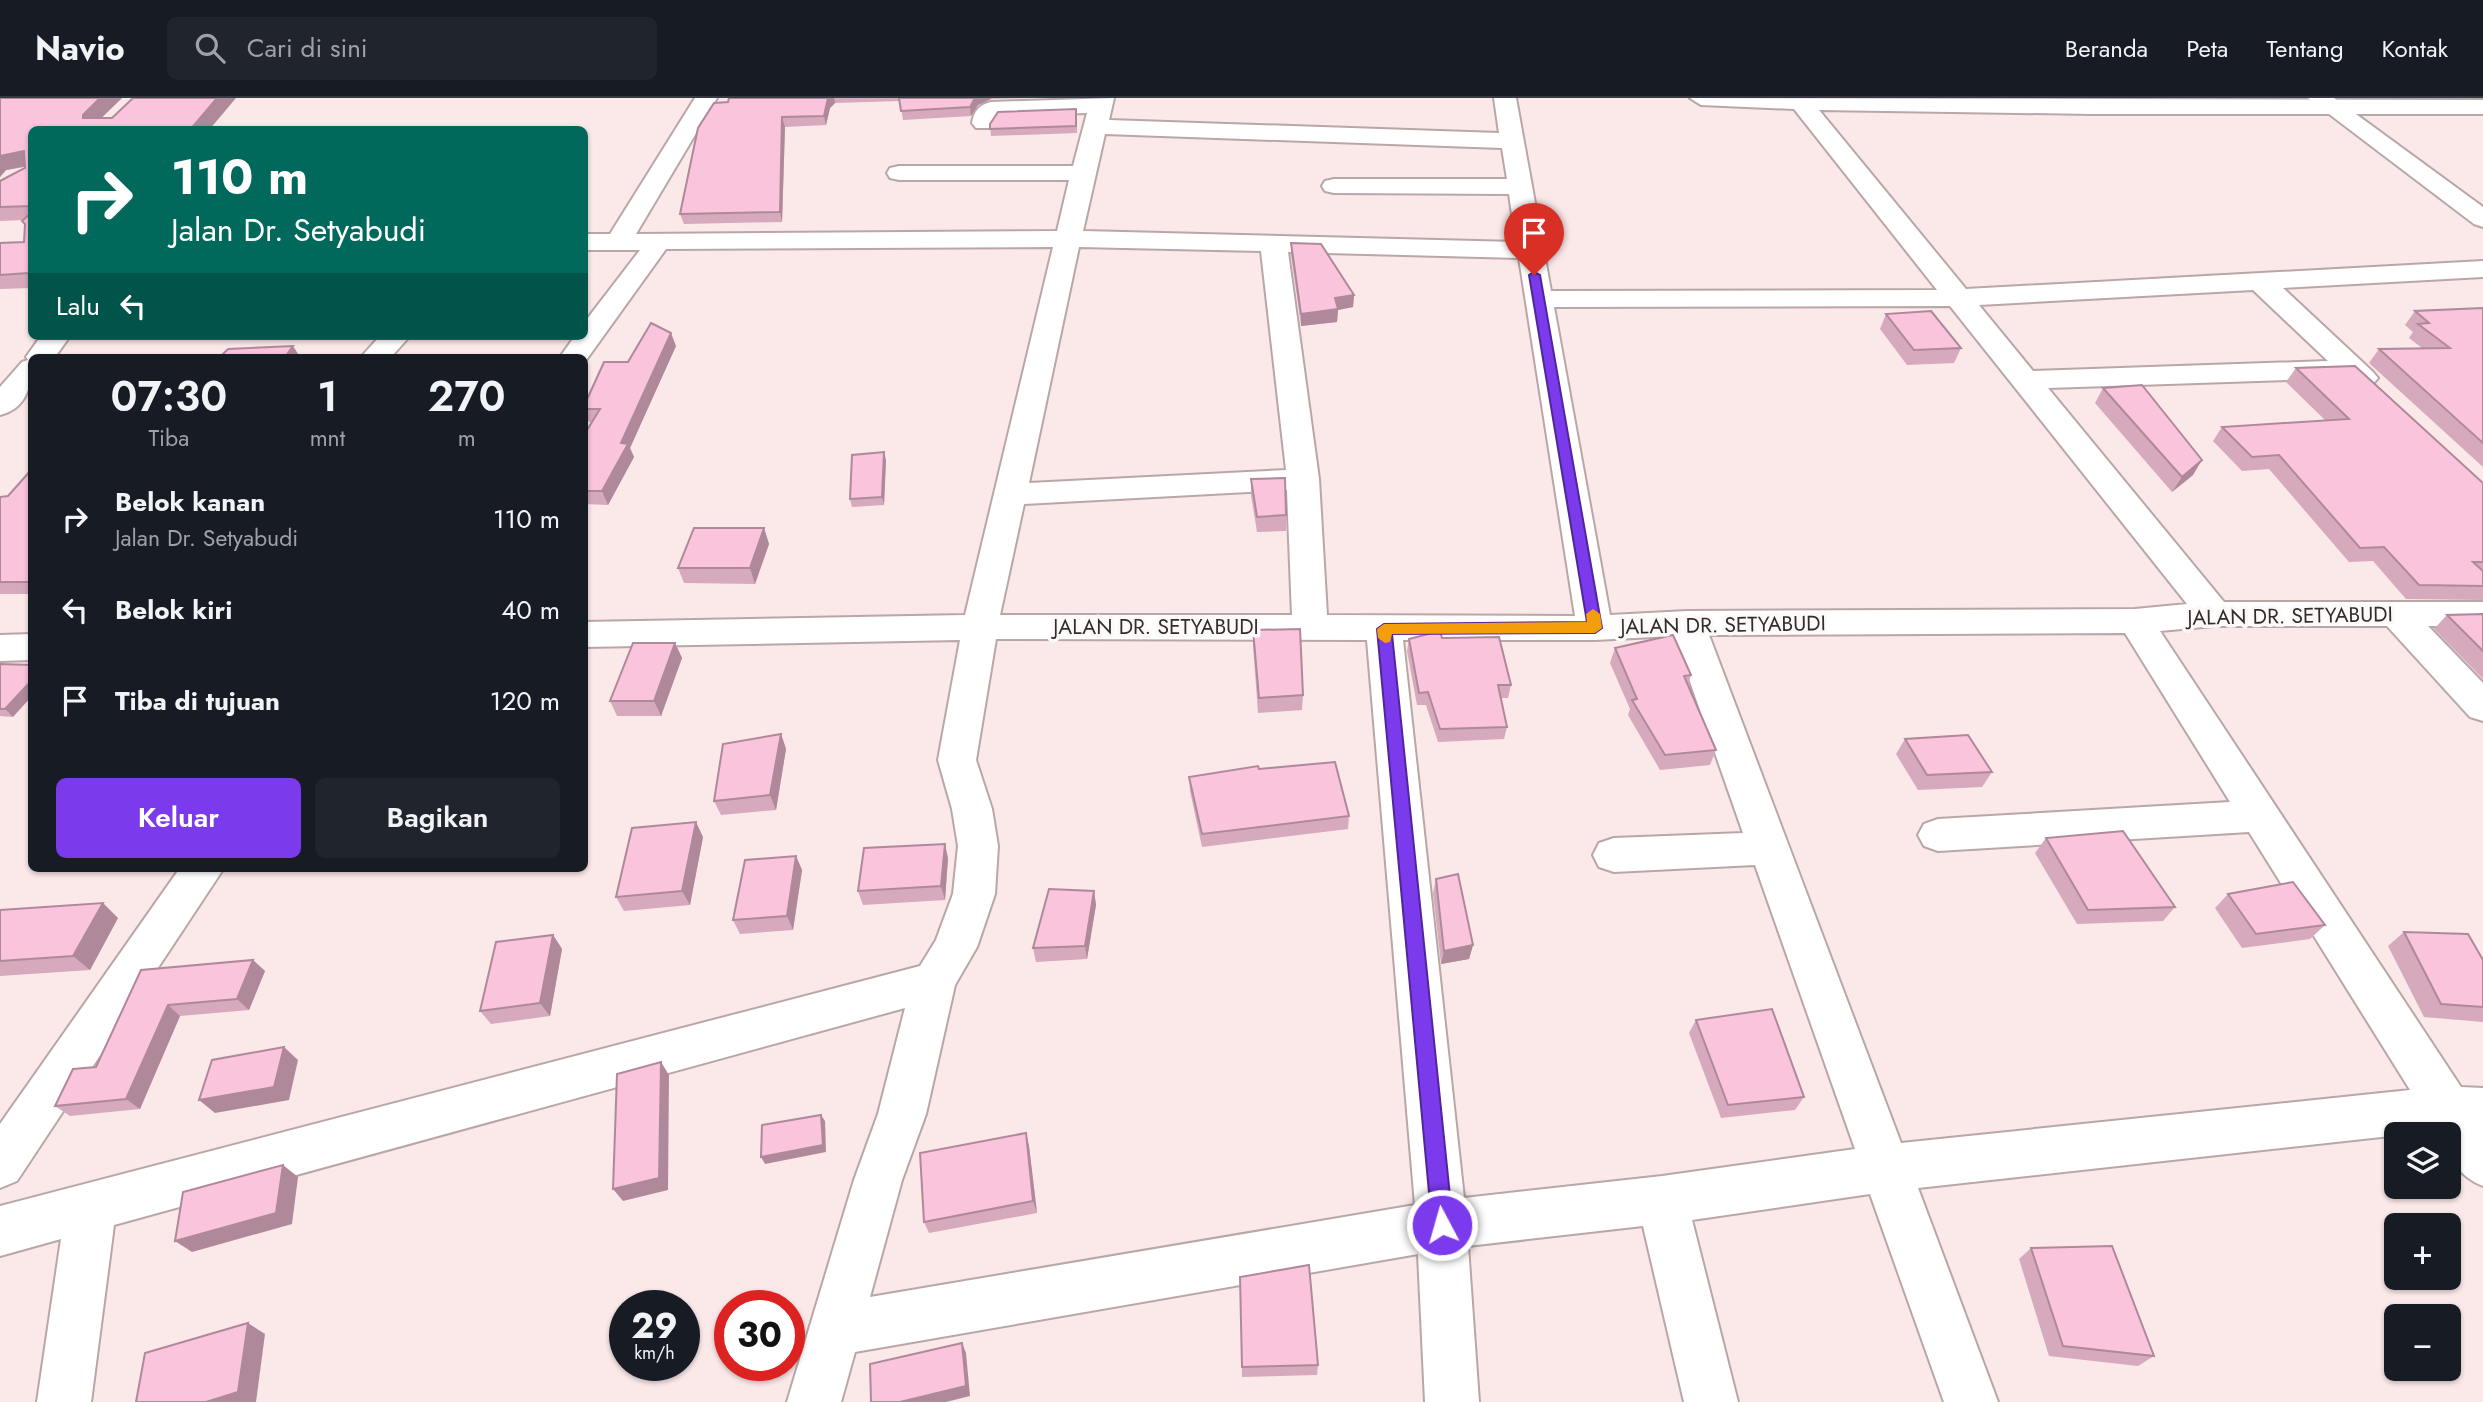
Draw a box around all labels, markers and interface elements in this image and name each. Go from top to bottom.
search box [167,17,657,80]
text: Navio [35,25,125,72]
icon: search [191,29,229,67]
text: Cari di sini [247,29,368,67]
text: Beranda [2065,31,2148,66]
text: Peta [2186,31,2228,66]
text: Tentang [2266,31,2344,66]
text: Kontak [2382,31,2448,66]
text: 110 m [171,142,308,212]
icon: right [56,154,147,245]
pin [1504,203,1564,275]
text: Jalan Dr. Setyabudi [171,207,426,253]
icon: arrive [1515,214,1553,252]
text: Lalu [56,287,100,325]
icon: left [114,287,152,325]
text: 07:30 [111,366,227,427]
text: 1 [317,366,338,427]
text: 270 [428,366,505,427]
text: Tiba [148,421,189,455]
text: mnt [310,421,345,455]
text: m [458,421,476,455]
text: Belok kanan [115,483,265,521]
icon: right [56,500,94,538]
text: 110 m [493,500,560,538]
text: Jalan Dr. Setyabudi [115,521,298,555]
icon: left [56,591,94,629]
text: Belok kiri [115,591,232,629]
text: 40 m [501,591,560,629]
street label: JALAN DR. SETYABUDI [2184,599,2393,633]
street label: JALAN DR. SETYABUDI [1617,608,1826,642]
street label: JALAN DR. SETYABUDI [1050,612,1259,642]
icon: arrive [56,682,94,720]
text: Tiba di tujuan [115,682,280,720]
text: 120 m [490,682,560,720]
button: Keluar [56,778,301,858]
button: Bagikan [315,778,560,858]
map controls [2384,1122,2461,1381]
button: layers [2384,1122,2461,1199]
position arrow [1405,1188,1479,1262]
button: + [2384,1213,2461,1290]
speed limit sign: 30 [714,1290,805,1381]
text: 29 [631,1301,678,1351]
button: − [2384,1304,2461,1381]
text: km/h [634,1340,675,1366]

